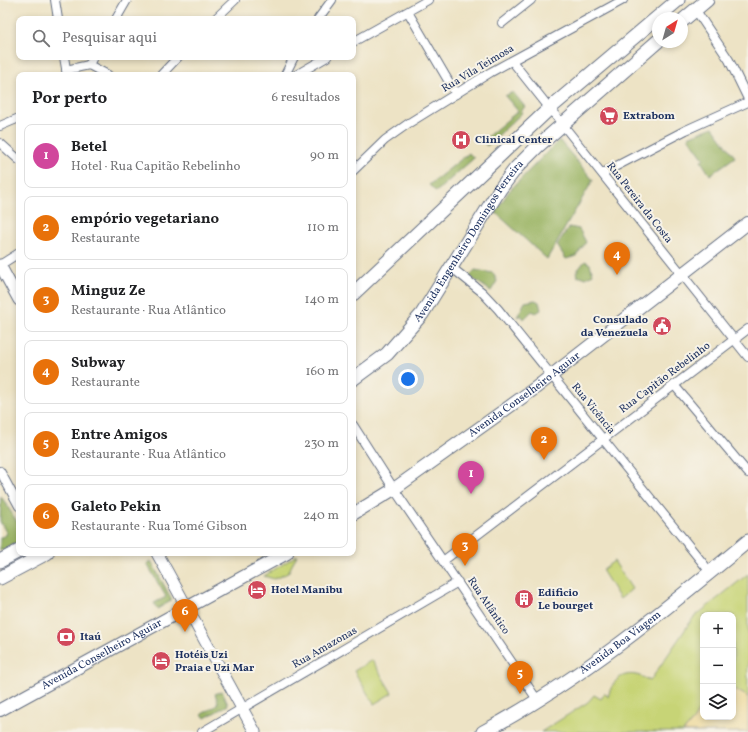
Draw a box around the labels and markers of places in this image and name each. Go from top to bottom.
supermarket icon: Extrabom [598,105,620,127]
place label: Extrabom [623,109,675,124]
hospital icon: Clinical Center [450,129,472,151]
place label: Clinical Center [475,133,553,148]
pin: 4 [604,242,630,275]
place label: Consulado da Venezuela [581,313,648,341]
public building icon: Consulado da Venezuela [651,315,673,337]
pin: 2 [531,427,557,460]
pin: 1 [458,461,484,494]
pin: 3 [452,533,478,566]
hotel icon: Hotel Manibu [246,579,268,601]
place label: Hotel Manibu [271,583,343,598]
place label: Edificio Le bourget [538,586,593,614]
building icon: Edificio Le bourget [513,588,535,610]
pin: 6 [172,599,198,632]
bank icon: Itaú [55,626,77,648]
place label: Itaú [80,630,101,645]
place label: Hotéis Uzi Praia e Uzi Mar [175,648,255,676]
hotel icon: Hotéis Uzi Praia e Uzi Mar [150,650,172,672]
pin: 5 [507,661,533,694]

